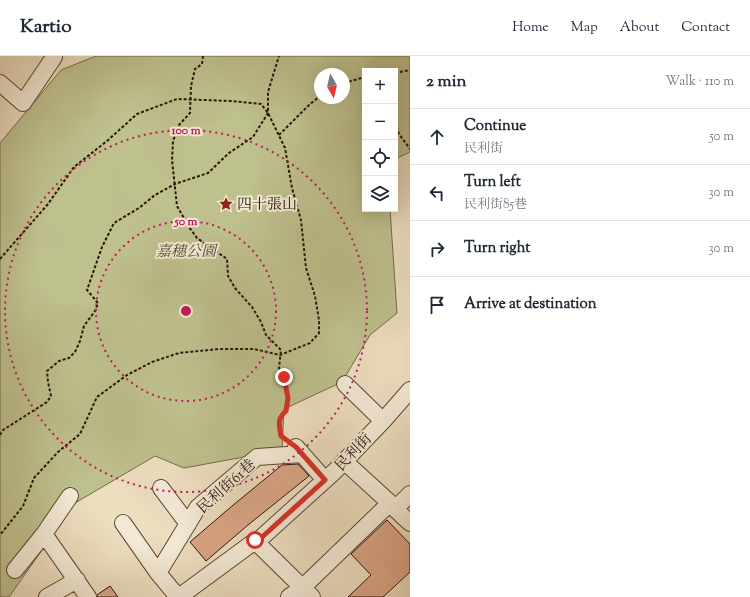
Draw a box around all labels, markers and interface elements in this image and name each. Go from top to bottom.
text: Kartio [20,14,72,41]
text: Home [512,18,549,38]
text: Map [571,18,598,38]
text: About [620,18,659,38]
text: Contact [681,18,730,38]
north arrow [314,68,350,104]
map controls [362,68,398,212]
button: + [362,68,398,104]
text: 2 min [426,70,467,94]
text: Walk · 110 m [666,73,734,91]
button: − [362,104,398,140]
text: Continue [464,116,526,137]
text: 100 m [170,122,201,140]
icon: ahead [426,126,448,148]
text: 50 m [709,128,734,146]
button: locate [362,140,398,176]
text: 民利街 [464,140,503,158]
text: Turn left [464,172,521,193]
button: layers [362,176,398,212]
icon: left [426,182,448,204]
text: 30 m [708,184,734,202]
place label: 四十張山 [237,195,297,216]
place icon: 四十張山 [218,196,234,212]
text: 民利街85巷 [464,196,527,214]
text: 50 m [174,213,198,231]
icon: right [426,238,448,260]
text: Turn right [464,238,530,259]
text: 30 m [708,240,734,258]
park label: 嘉穗公園 [156,242,218,263]
icon: arrive [426,294,448,316]
text: Arrive at destination [464,294,597,315]
centre of rings [179,304,193,318]
route end [275,368,293,386]
street label: 民利街 [331,430,377,477]
street label: 民利街61巷 [193,455,261,519]
route start [246,531,264,549]

